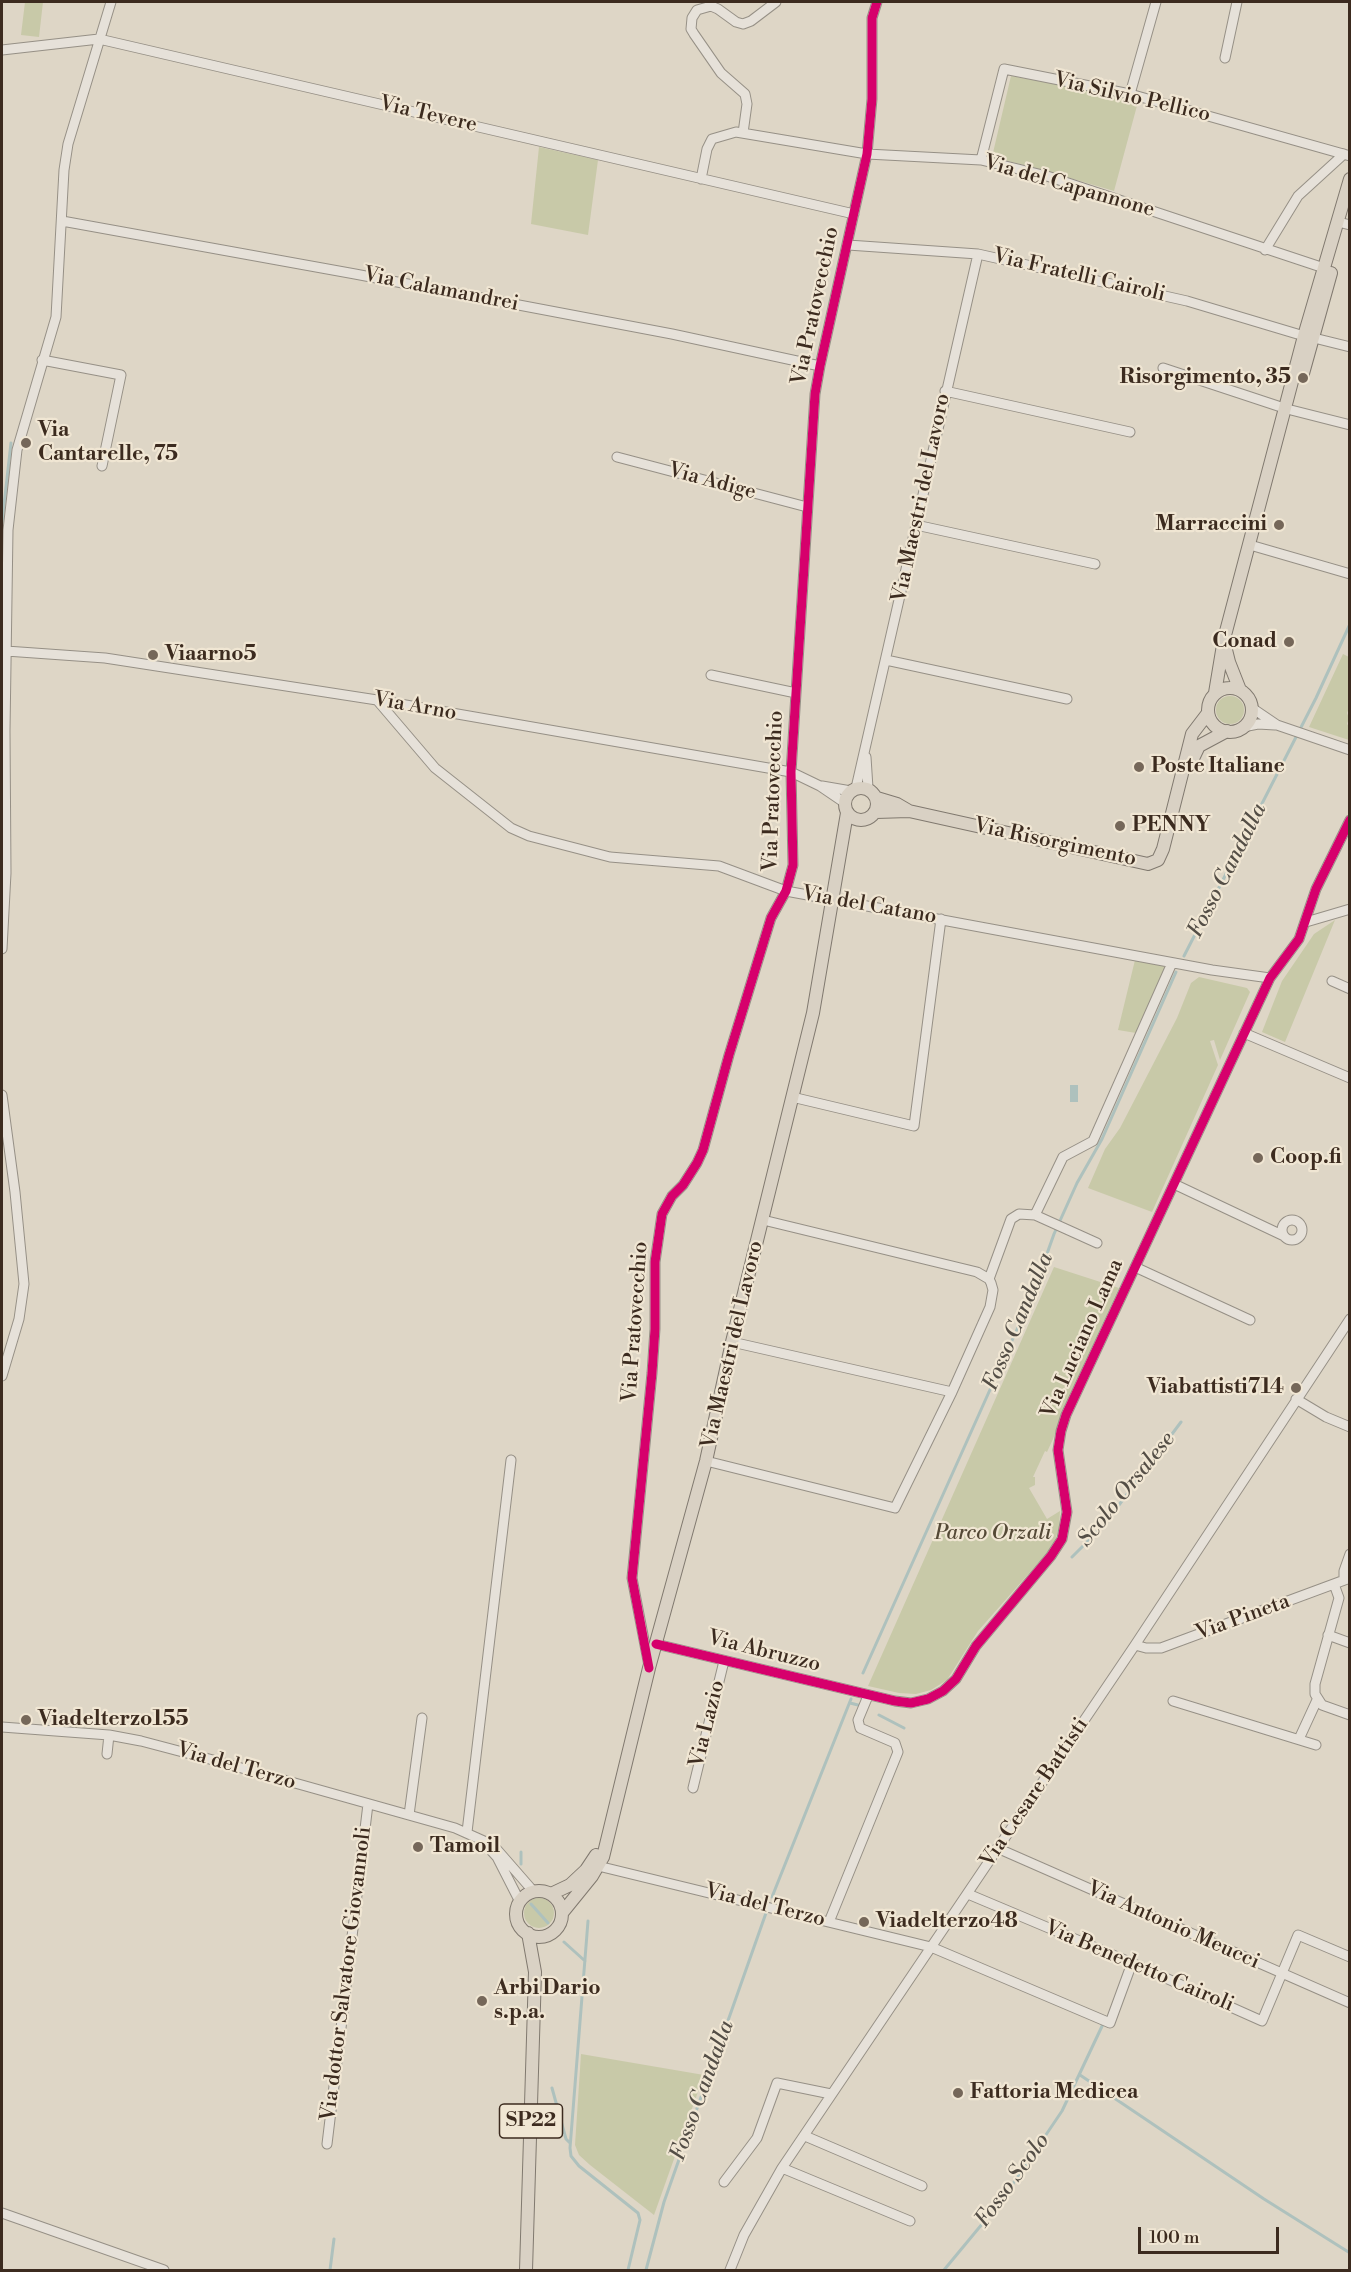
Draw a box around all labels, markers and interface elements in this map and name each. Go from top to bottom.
street label: Via Silvio Pellico [1051,68,1213,128]
street label: Via Tevere [377,92,479,138]
street label: Via del Capannone [981,151,1157,223]
street label: Via Pratovecchio [787,225,845,387]
street label: Via Fratelli Cairoli [990,244,1168,308]
street label: Via Calamandrei [361,263,521,317]
place label: Risorgimento, 35 [1120,365,1291,391]
marker: Risorgimento, 35 [1296,371,1310,385]
street label: Via Maestri del Lavoro [888,391,956,605]
place label: Via Cantarelle, 75 [38,418,178,468]
marker: Via Cantarelle, 75 [19,436,33,450]
street label: Via Adige [665,458,759,506]
place label: Marraccini [1155,512,1267,538]
marker: Marraccini [1272,518,1286,532]
place label: Conad [1212,629,1277,655]
marker: Conad [1282,635,1296,649]
place label: Viaarno5 [165,642,257,668]
marker: Viaarno5 [146,648,160,662]
street label: Via Arno [372,687,458,727]
street label: Via Pratovecchio [759,710,789,872]
place label: Poste Italiane [1151,754,1285,780]
marker: Poste Italiane [1132,760,1146,774]
water label: Fosso Candalla [1183,799,1273,943]
street label: Via Risorgimento [972,813,1138,873]
place label: PENNY [1132,813,1211,839]
marker: PENNY [1113,819,1127,833]
street label: Via del Catano [800,882,938,930]
place label: Coop.fi [1270,1145,1342,1171]
marker: Coop.fi [1251,1151,1265,1165]
street label: Via Maestri del Lavoro [697,1238,769,1452]
street label: Via Pratovecchio [618,1241,654,1403]
water label: Fosso Candalla [978,1249,1060,1395]
street label: Via Luciano Lama [1037,1255,1129,1423]
place label: Viabattisti714 [1147,1375,1284,1401]
marker: Viabattisti714 [1289,1381,1303,1395]
water label: Scolo Orsalese [1073,1427,1181,1553]
park label: Parco Orzali [934,1521,1052,1547]
street label: Via Pineta [1192,1589,1294,1647]
street label: Via Abruzzo [705,1626,823,1678]
street label: Via Lazio [685,1678,731,1770]
place label: Viadelterzo155 [38,1707,189,1733]
marker: Viadelterzo155 [19,1713,33,1727]
street label: Via Cesare Battisti [976,1713,1094,1873]
street label: Via del Terzo [173,1738,299,1796]
street label: Via dottor Salvatore Giovannoli [316,1825,378,2123]
place label: Tamoil [430,1834,500,1860]
marker: Tamoil [411,1840,425,1854]
street label: Via Antonio Meucci [1083,1877,1263,1975]
street label: Via del Terzo [702,1879,828,1933]
place label: Viadelterzo48 [876,1909,1018,1935]
marker: Viadelterzo48 [857,1915,871,1929]
street label: Via Benedetto Cairoli [1041,1916,1237,2018]
place label: Arbi Dario s.p.a. [494,1976,601,2026]
marker: Arbi Dario s.p.a. [475,1994,489,2008]
water label: Fosso Candalla [665,2017,741,2165]
place label: Fattoria Medicea [970,2080,1138,2106]
marker: Fattoria Medicea [951,2086,965,2100]
road number: SP22 [500,2104,562,2138]
water label: Fosso Scolo [970,2129,1056,2233]
scale bar [1141,2215,1282,2253]
text: 100 m [1149,2226,1200,2249]

